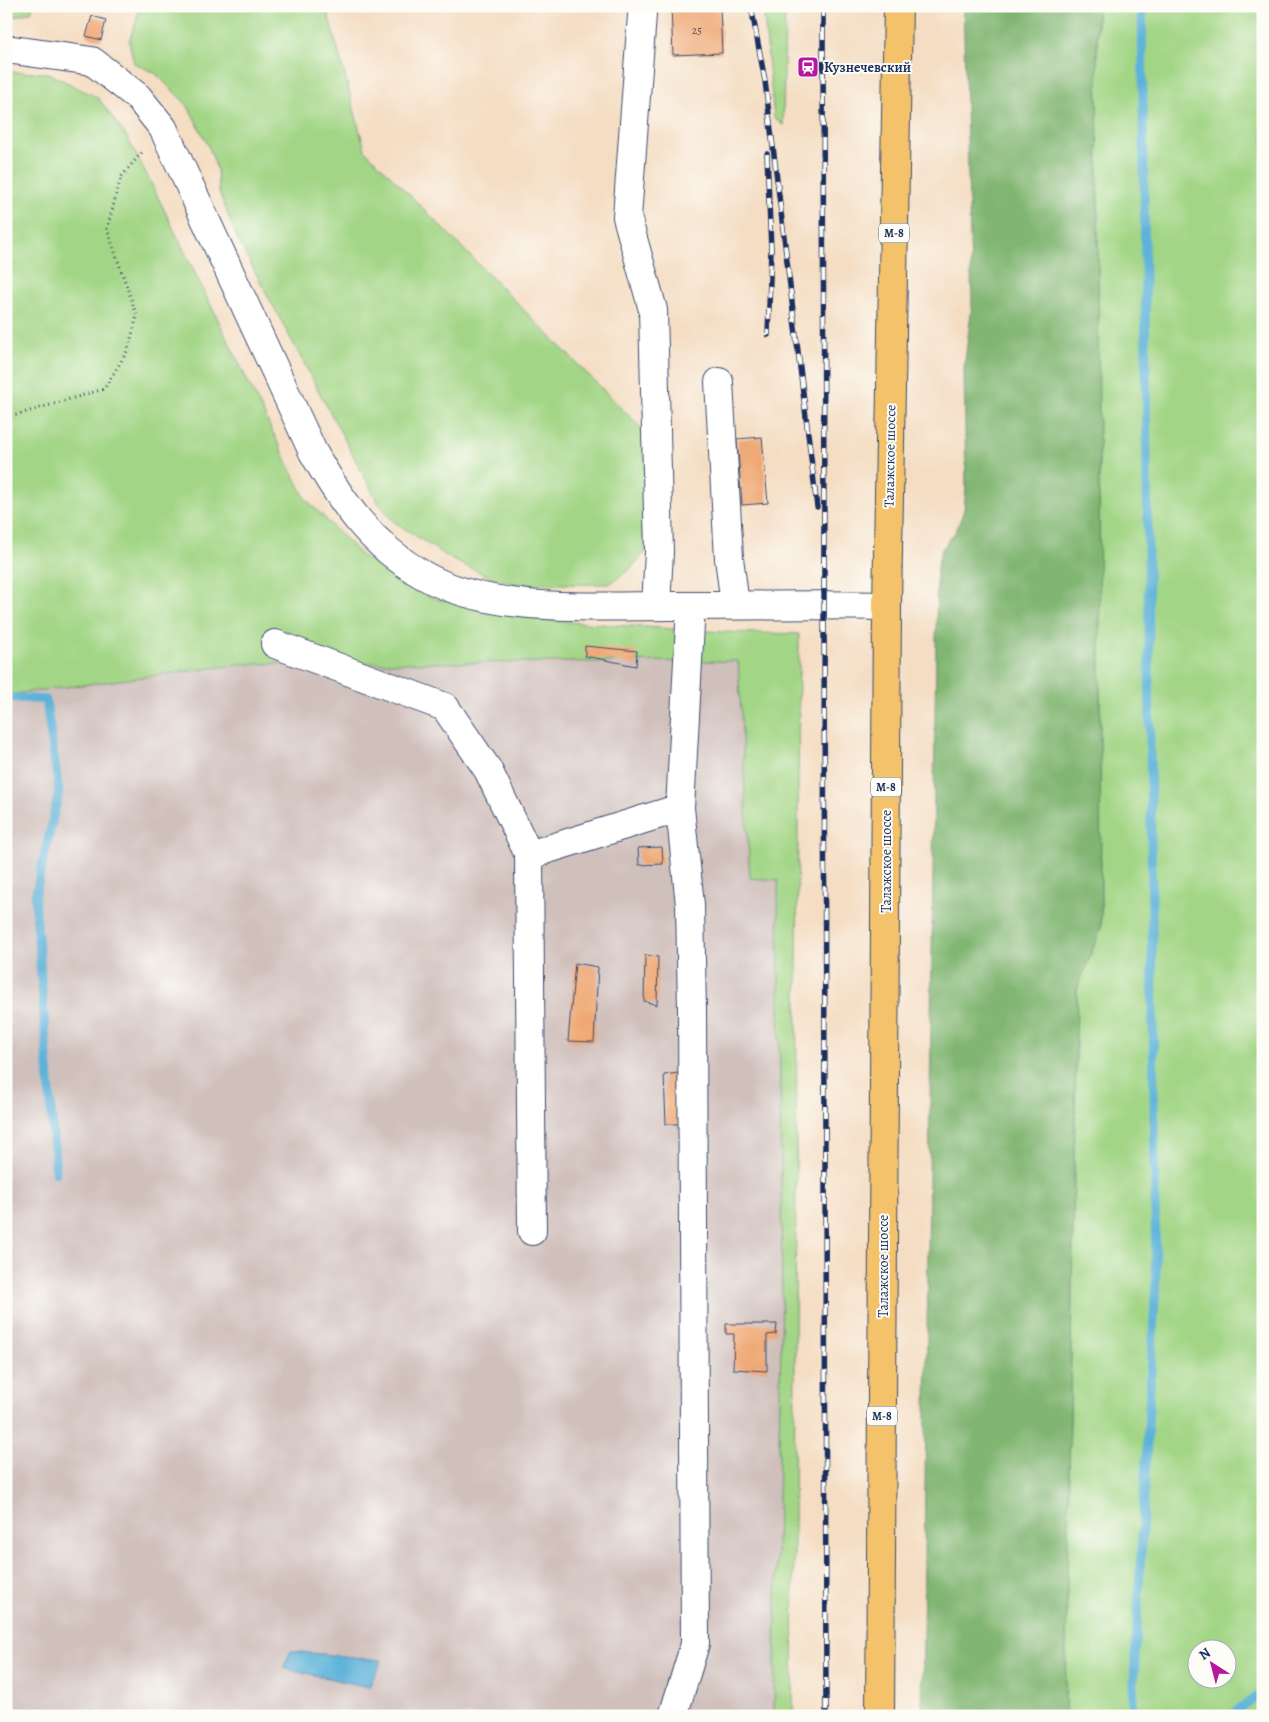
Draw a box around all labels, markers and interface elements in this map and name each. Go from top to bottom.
house number: 25 [692,23,702,38]
station icon: Кузнечевский [796,55,820,79]
place label: Кузнечевский [824,58,911,77]
road number: М-8 [879,224,909,242]
street label: Талажское шоссе [880,404,900,508]
road number: М-8 [871,778,901,796]
street label: Талажское шоссе [877,810,896,912]
street label: Талажское шоссе [874,1215,893,1317]
road number: М-8 [867,1406,897,1425]
north arrow [1186,1640,1236,1690]
text: N [1195,1643,1214,1665]

